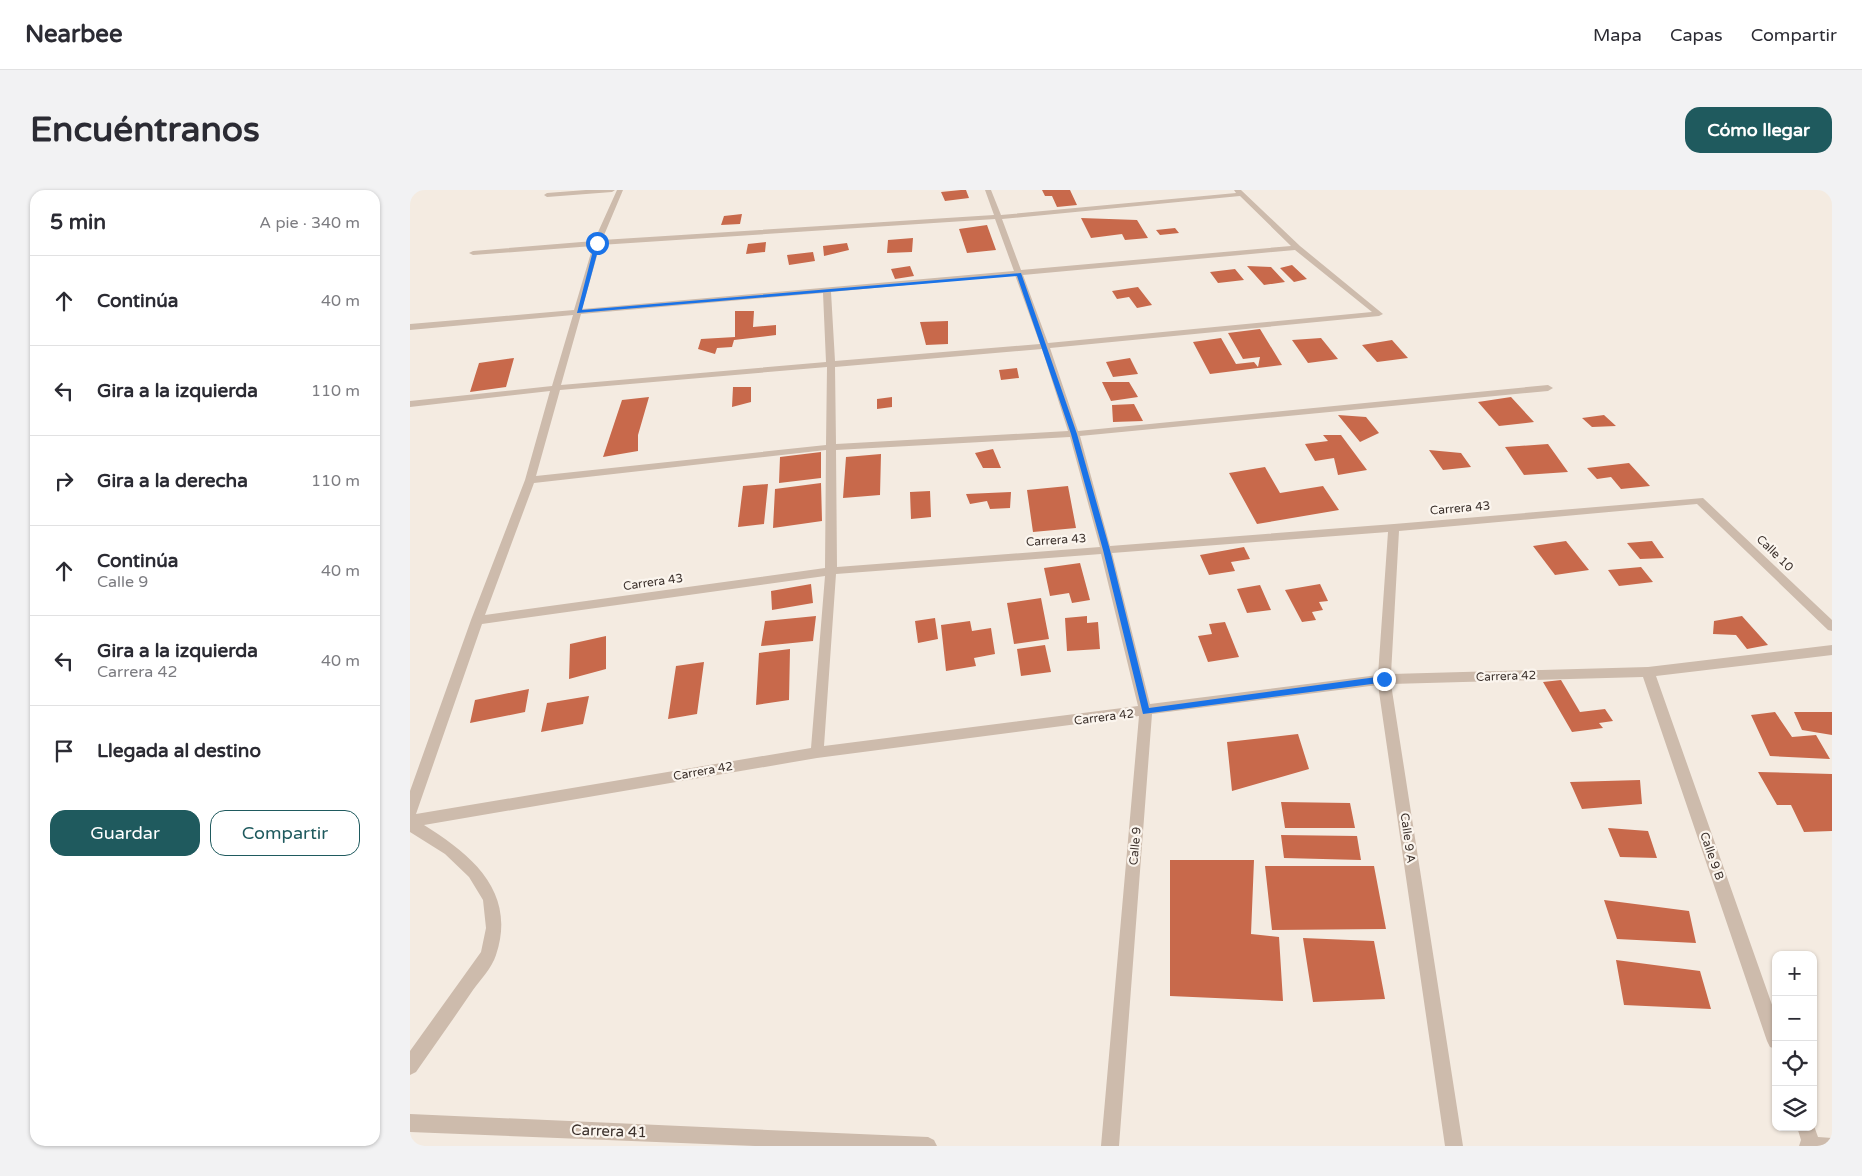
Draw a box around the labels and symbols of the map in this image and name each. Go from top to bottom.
route start [586,232,609,255]
street label: Carrera 43 [1429,498,1491,518]
street label: Carrera 43 [1025,531,1087,549]
street label: Calle 10 [1754,532,1797,574]
street label: Carrera 43 [622,571,684,593]
route end [1373,668,1396,691]
street label: Carrera 42 [1476,668,1536,684]
street label: Carrera 42 [1073,706,1135,728]
street label: Carrera 42 [672,759,734,783]
street label: Calle 9 A [1398,812,1418,864]
street label: Calle 9 [1126,826,1144,866]
street label: Calle 9 B [1697,830,1727,882]
street label: Carrera 41 [571,1121,647,1141]

